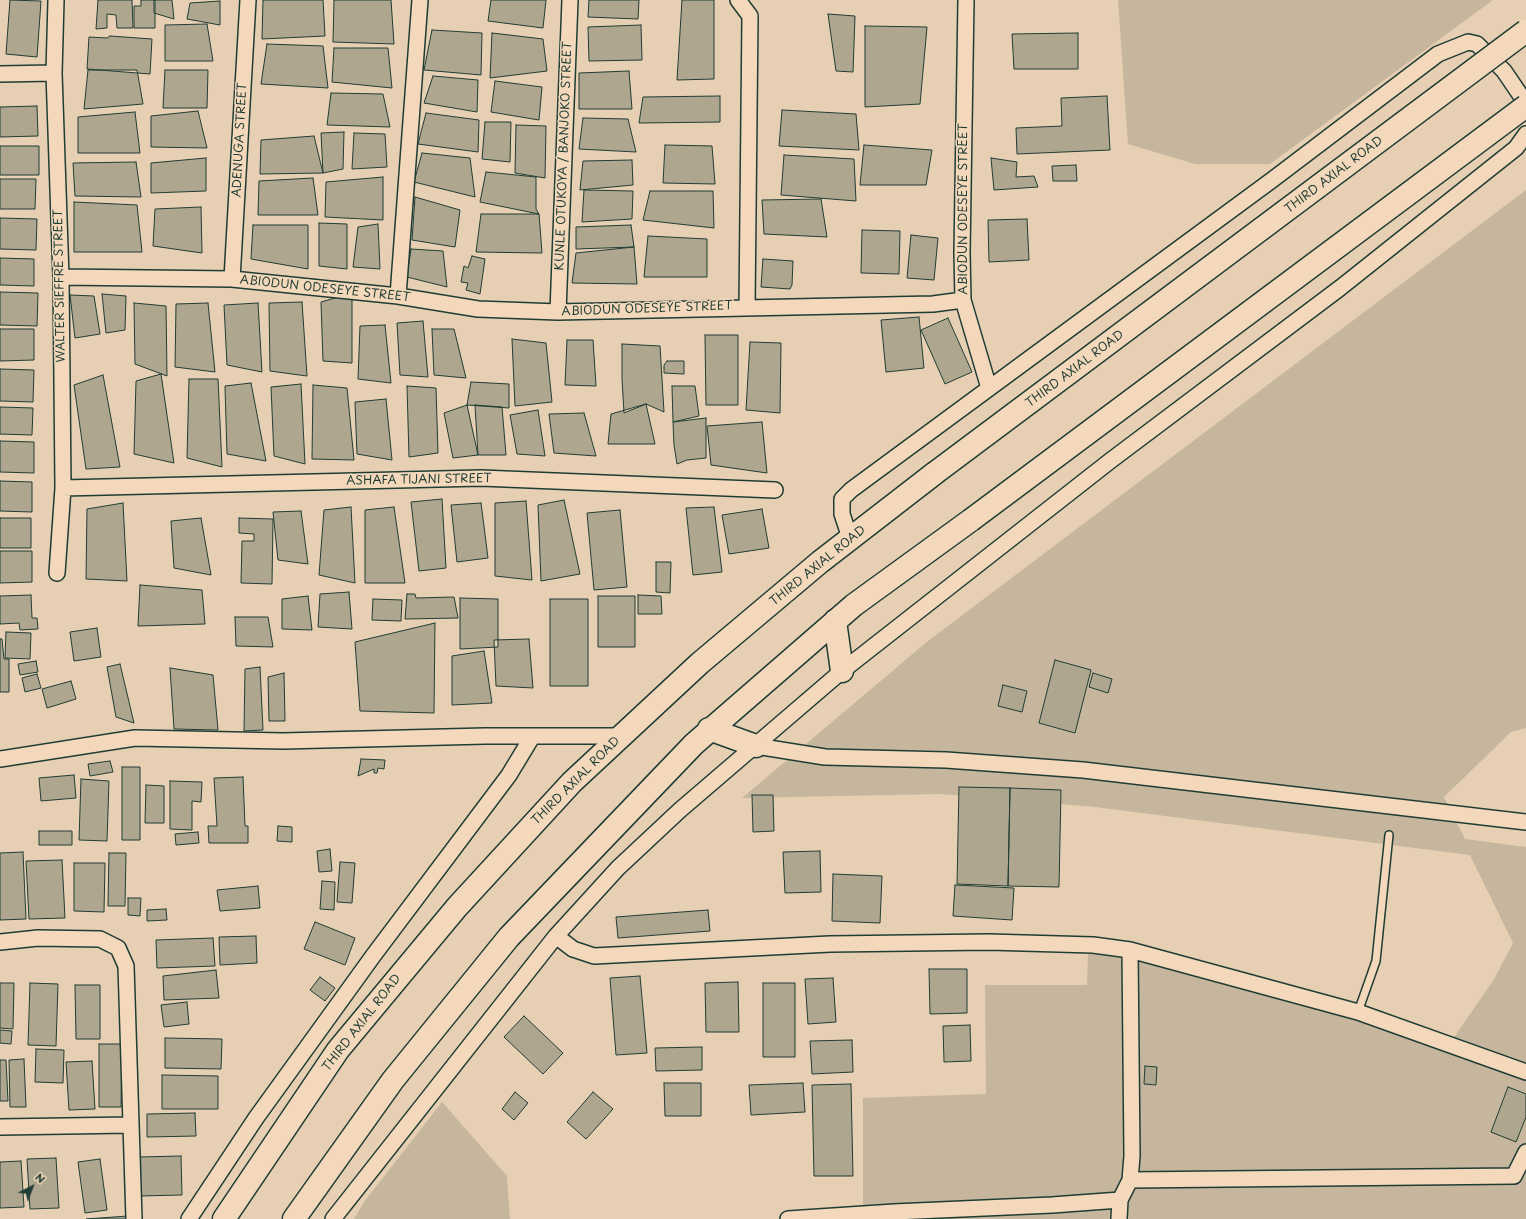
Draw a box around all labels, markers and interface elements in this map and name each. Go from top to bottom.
street label: KUNLE OTUKOYA / BANJOKO STREET [553,41,575,271]
street label: ADENUGA STREET [230,82,250,198]
street label: ABIODUN ODESEYE STREET [957,123,971,295]
street label: THIRD AXIAL ROAD [1282,133,1386,217]
street label: WALTER SIEFFRE STREET [51,209,69,363]
street label: ABIODUN ODESEYE STREET [239,273,411,305]
street label: ABIODUN ODESEYE STREET [561,299,733,319]
street label: THIRD AXIAL ROAD [1023,327,1127,411]
street label: ASHAFA TIJANI STREET [346,472,492,488]
street label: THIRD AXIAL ROAD [767,523,869,609]
street label: THIRD AXIAL ROAD [529,734,623,828]
street label: THIRD AXIAL ROAD [320,972,404,1074]
north arrow [12,1167,52,1207]
text: N [31,1168,49,1187]

